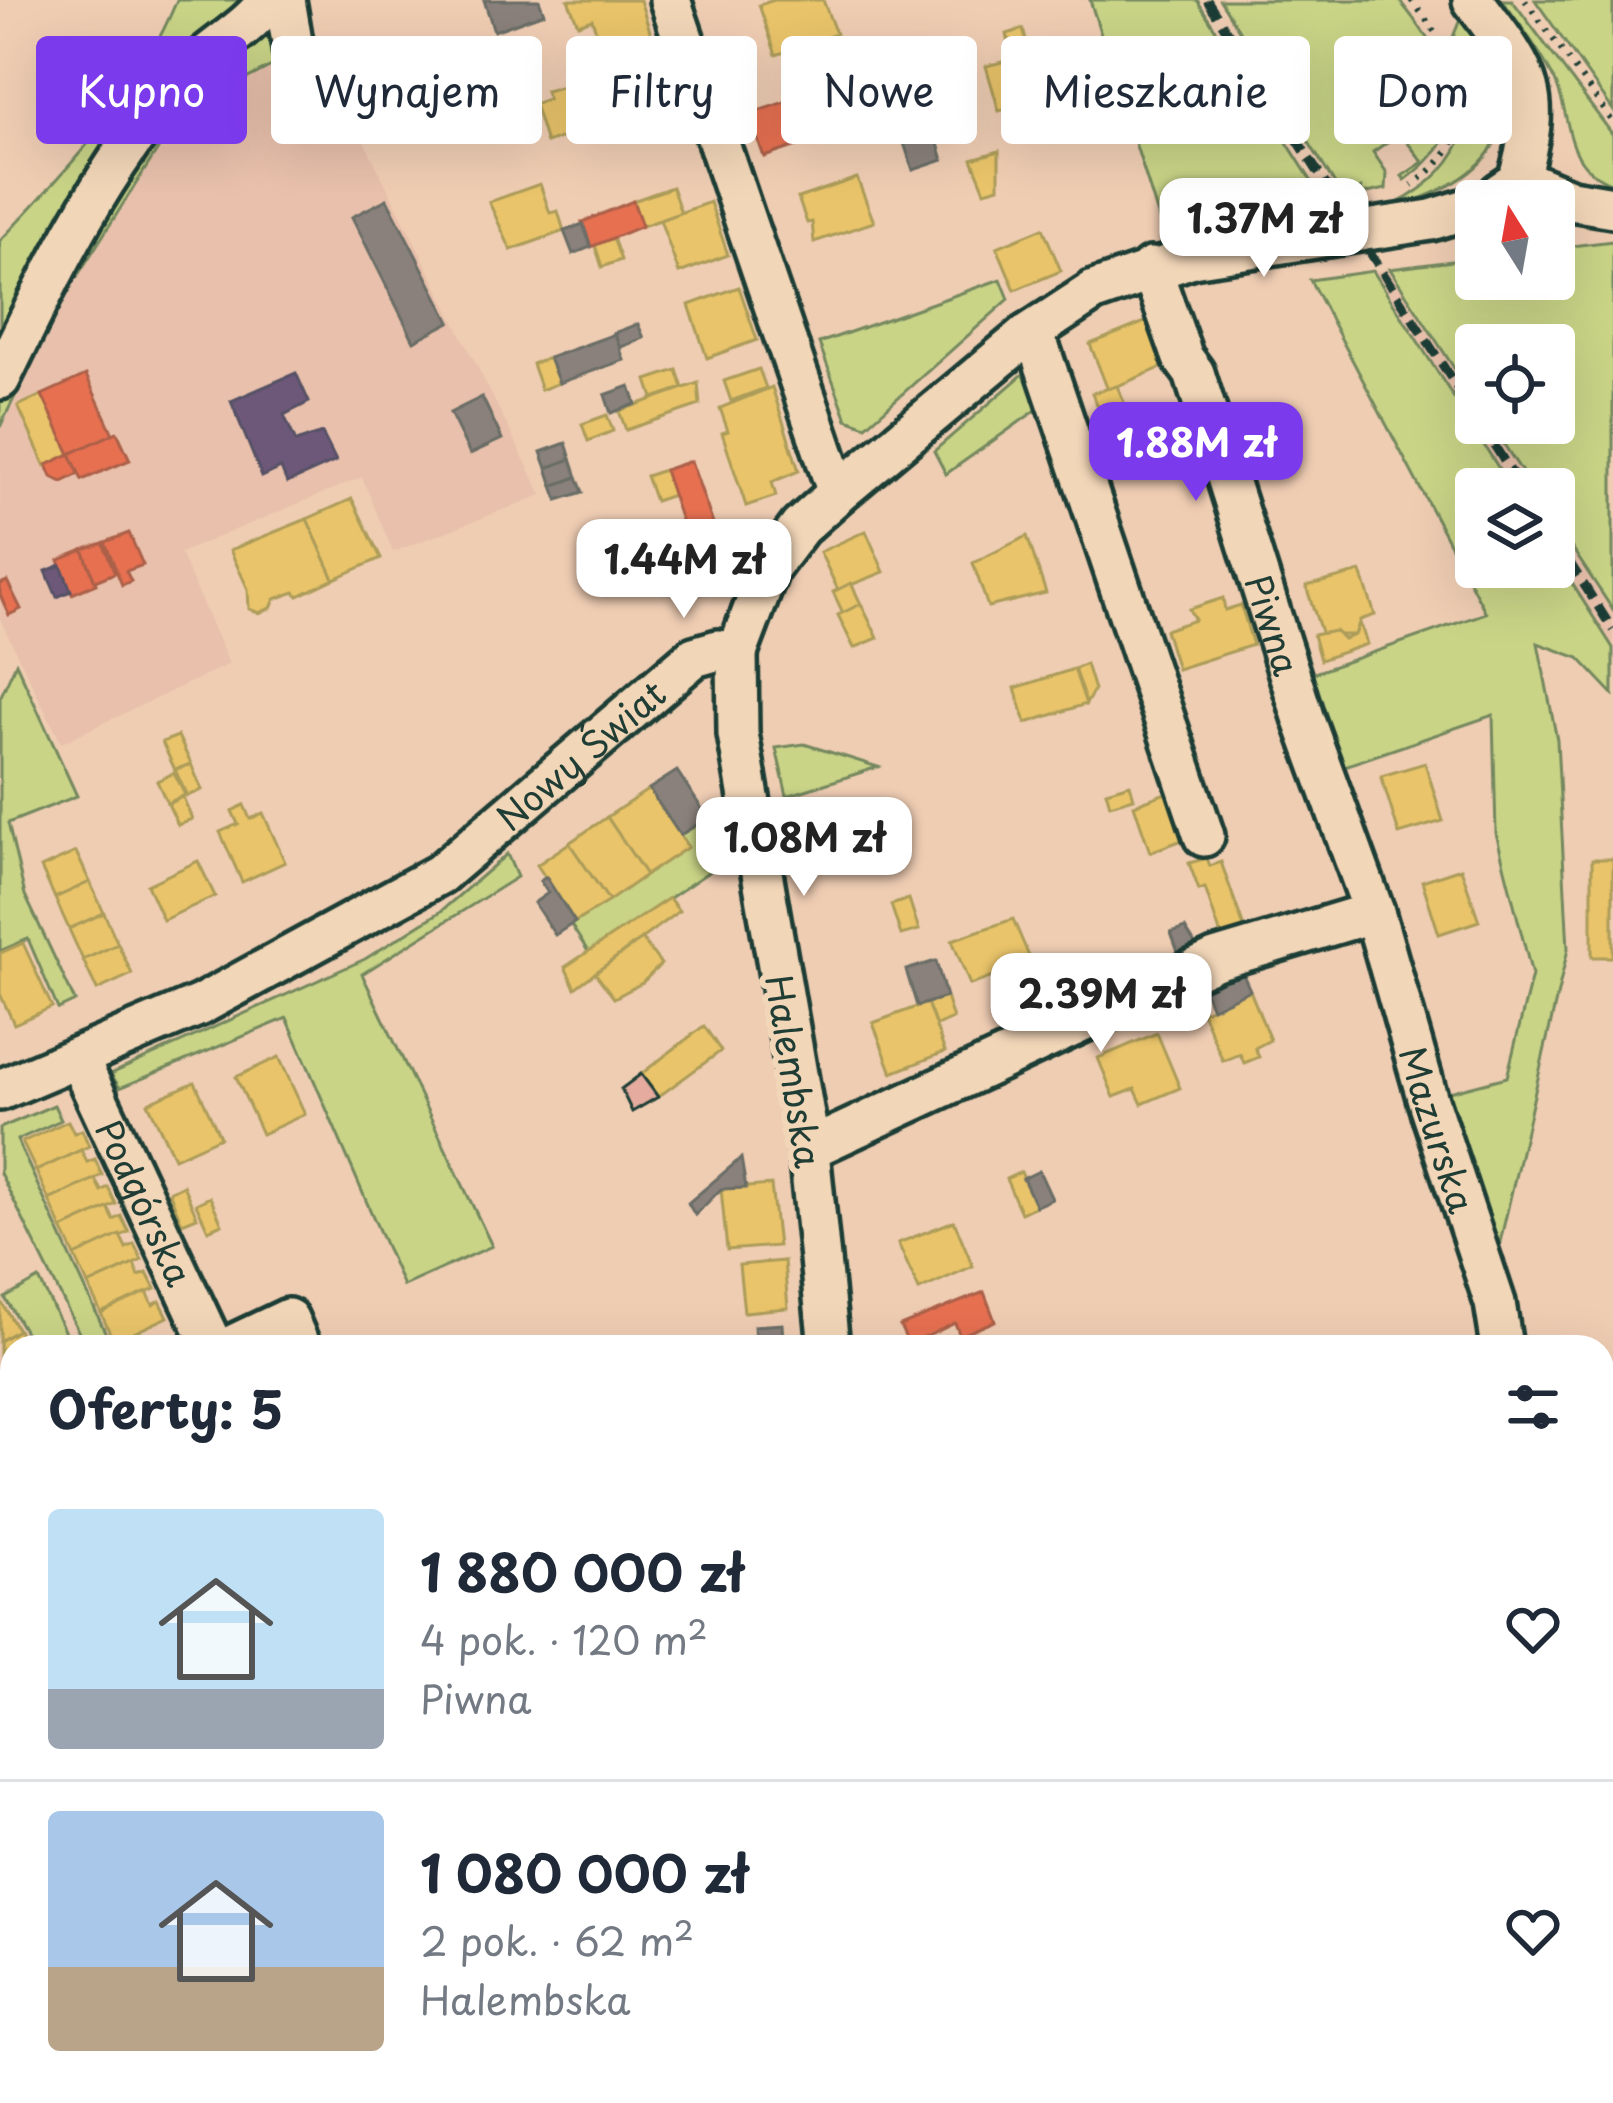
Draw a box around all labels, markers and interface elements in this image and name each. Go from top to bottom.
chip: Kupno [36,36,247,144]
chip: Wynajem [271,36,542,144]
chip: Filtry [566,36,757,144]
chip: Nowe [781,36,977,144]
chip: Mieszkanie [1001,36,1310,144]
chip: Dom [1334,36,1512,144]
pin: 1.37M zł [1140,178,1388,280]
north arrow [1455,180,1575,300]
map controls [1455,180,1575,588]
text: 1.37M zł [1186,187,1342,246]
button: locate [1455,324,1575,444]
pin: 1.88M zł [1072,402,1320,504]
text: 1.88M zł [1116,411,1276,470]
button: layers [1455,468,1575,588]
pin: 1.44M zł [560,519,808,621]
text: 1.44M zł [603,528,765,587]
street label: Piwna [1232,567,1315,682]
street label: Nowy Świat [483,666,677,842]
pin: 1.08M zł [680,797,928,899]
text: 1.08M zł [723,806,885,865]
pin: 2.39M zł [977,953,1225,1055]
text: 2.39M zł [1018,962,1184,1021]
street label: Halembska [753,971,837,1172]
street label: Mazurska [1387,1040,1490,1220]
street label: Podgórska [83,1110,208,1295]
text: Oferty: 5 [48,1369,284,1446]
icon: filters [1500,1374,1566,1440]
text: 1 880 000 zł [420,1532,743,1609]
icon: home [144,1557,288,1701]
icon: heart [1500,1596,1566,1662]
text: 4 pok. · 120 m² [420,1609,708,1668]
text: Piwna [420,1668,532,1727]
text: 1 080 000 zł [420,1833,748,1910]
icon: home [144,1859,288,2003]
icon: heart [1500,1898,1566,1964]
text: 2 pok. · 62 m² [420,1910,694,1969]
text: Halembska [420,1969,631,2028]

